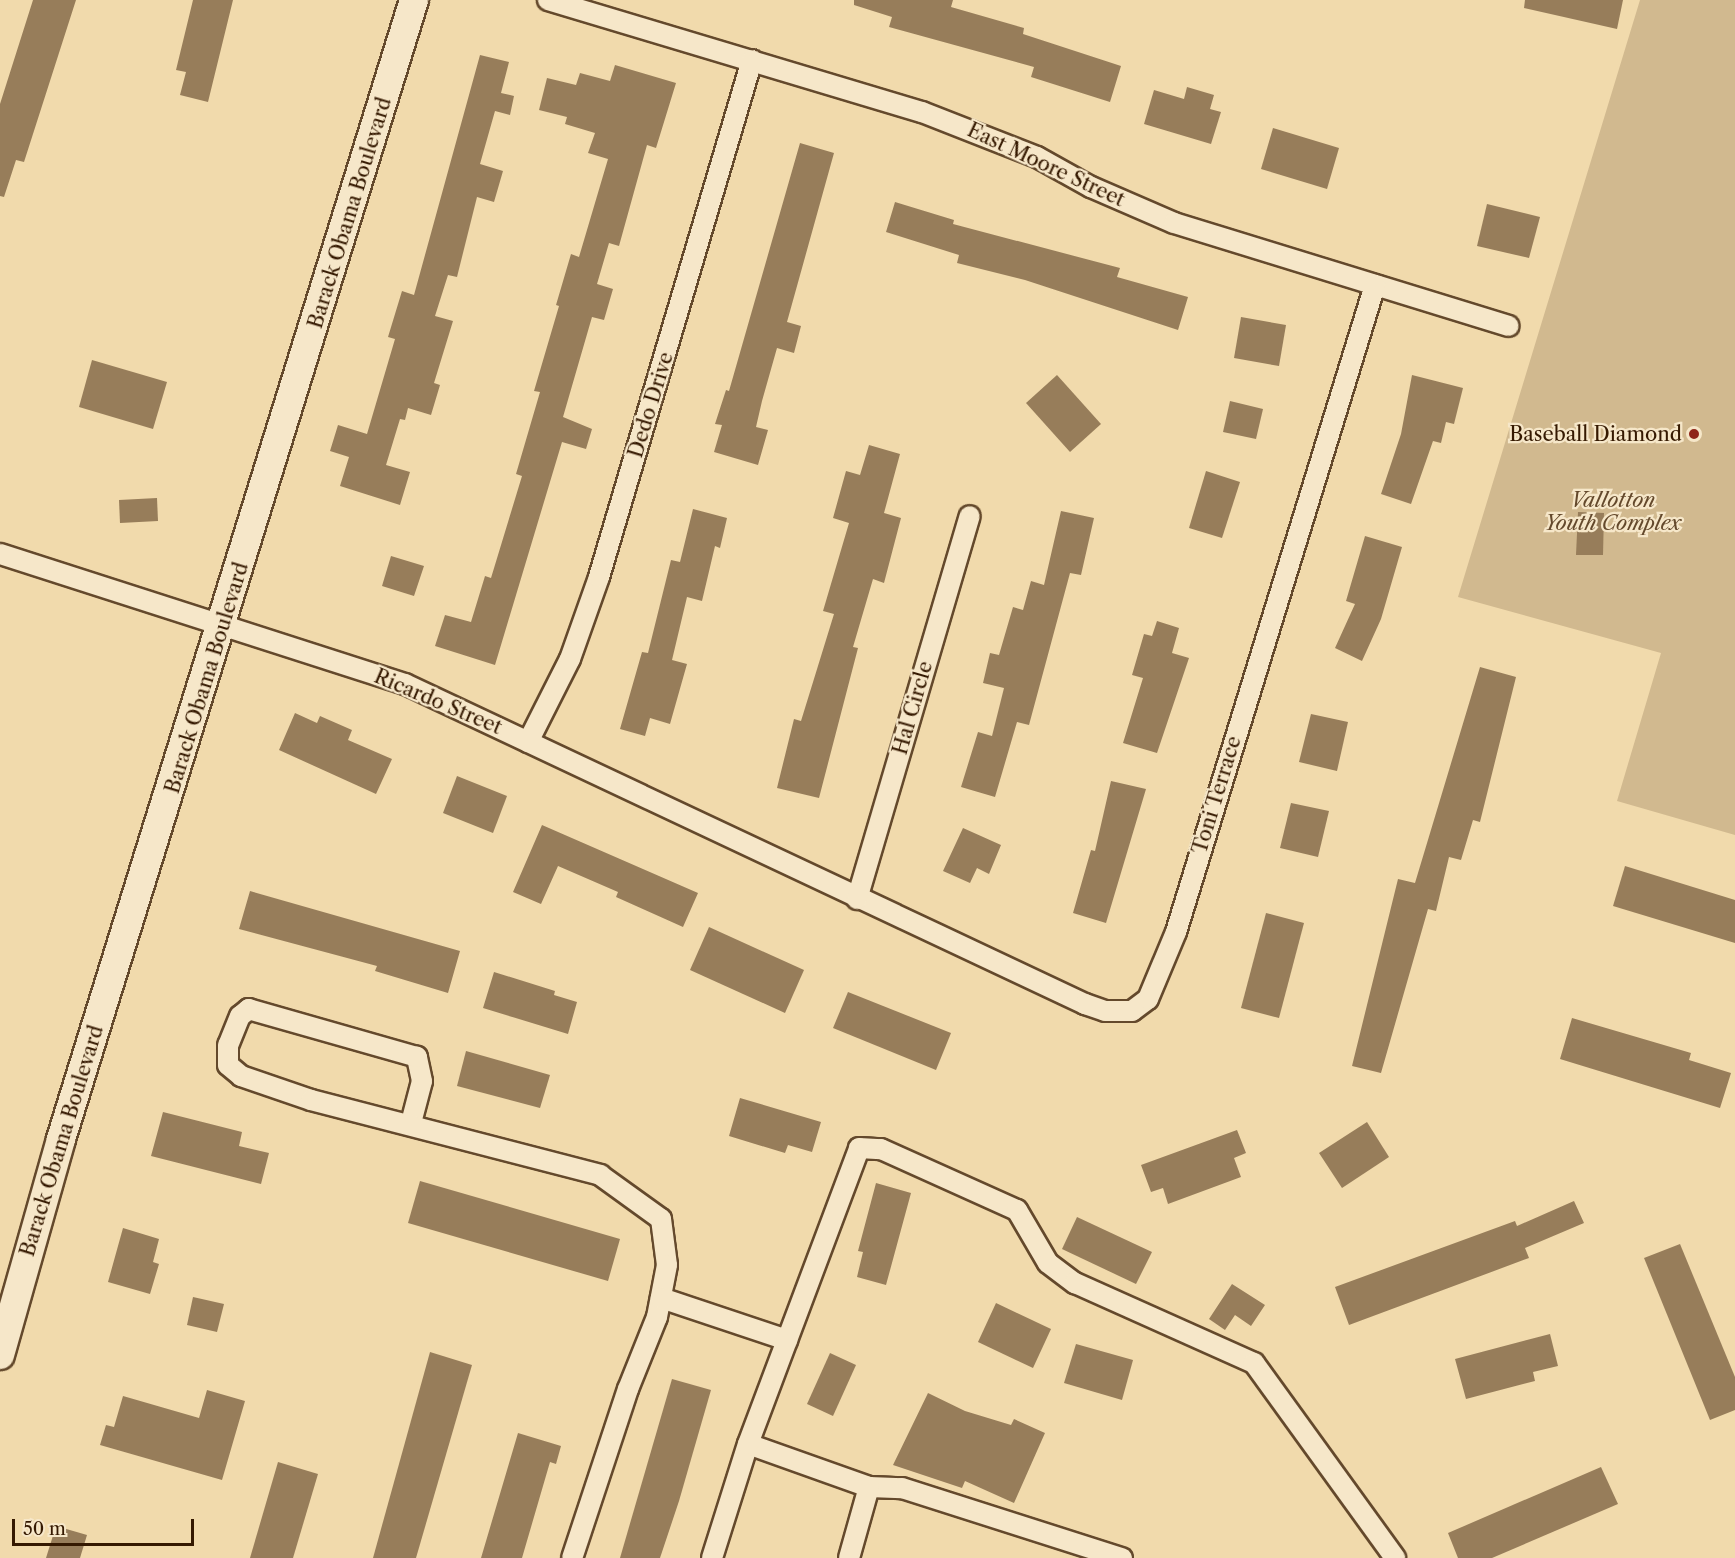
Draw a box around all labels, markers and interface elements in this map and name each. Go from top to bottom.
street label: Barack Obama Boulevard [303,94,397,332]
street label: East Moore Street [963,118,1129,212]
street label: Dedo Drive [624,349,678,461]
place label: Baseball Diamond [1509,422,1682,446]
marker: Baseball Diamond [1687,427,1701,441]
park label: Vallotton Youth Complex [1545,488,1681,535]
street label: Barack Obama Boulevard [160,559,254,797]
street label: Hal Circle [888,658,938,758]
street label: Ricardo Street [371,664,505,740]
street label: Toni Terrace [1188,733,1246,857]
street label: Barack Obama Boulevard [15,1022,109,1260]
scale bar [15,1507,196,1545]
text: 50 m [23,1518,66,1540]

